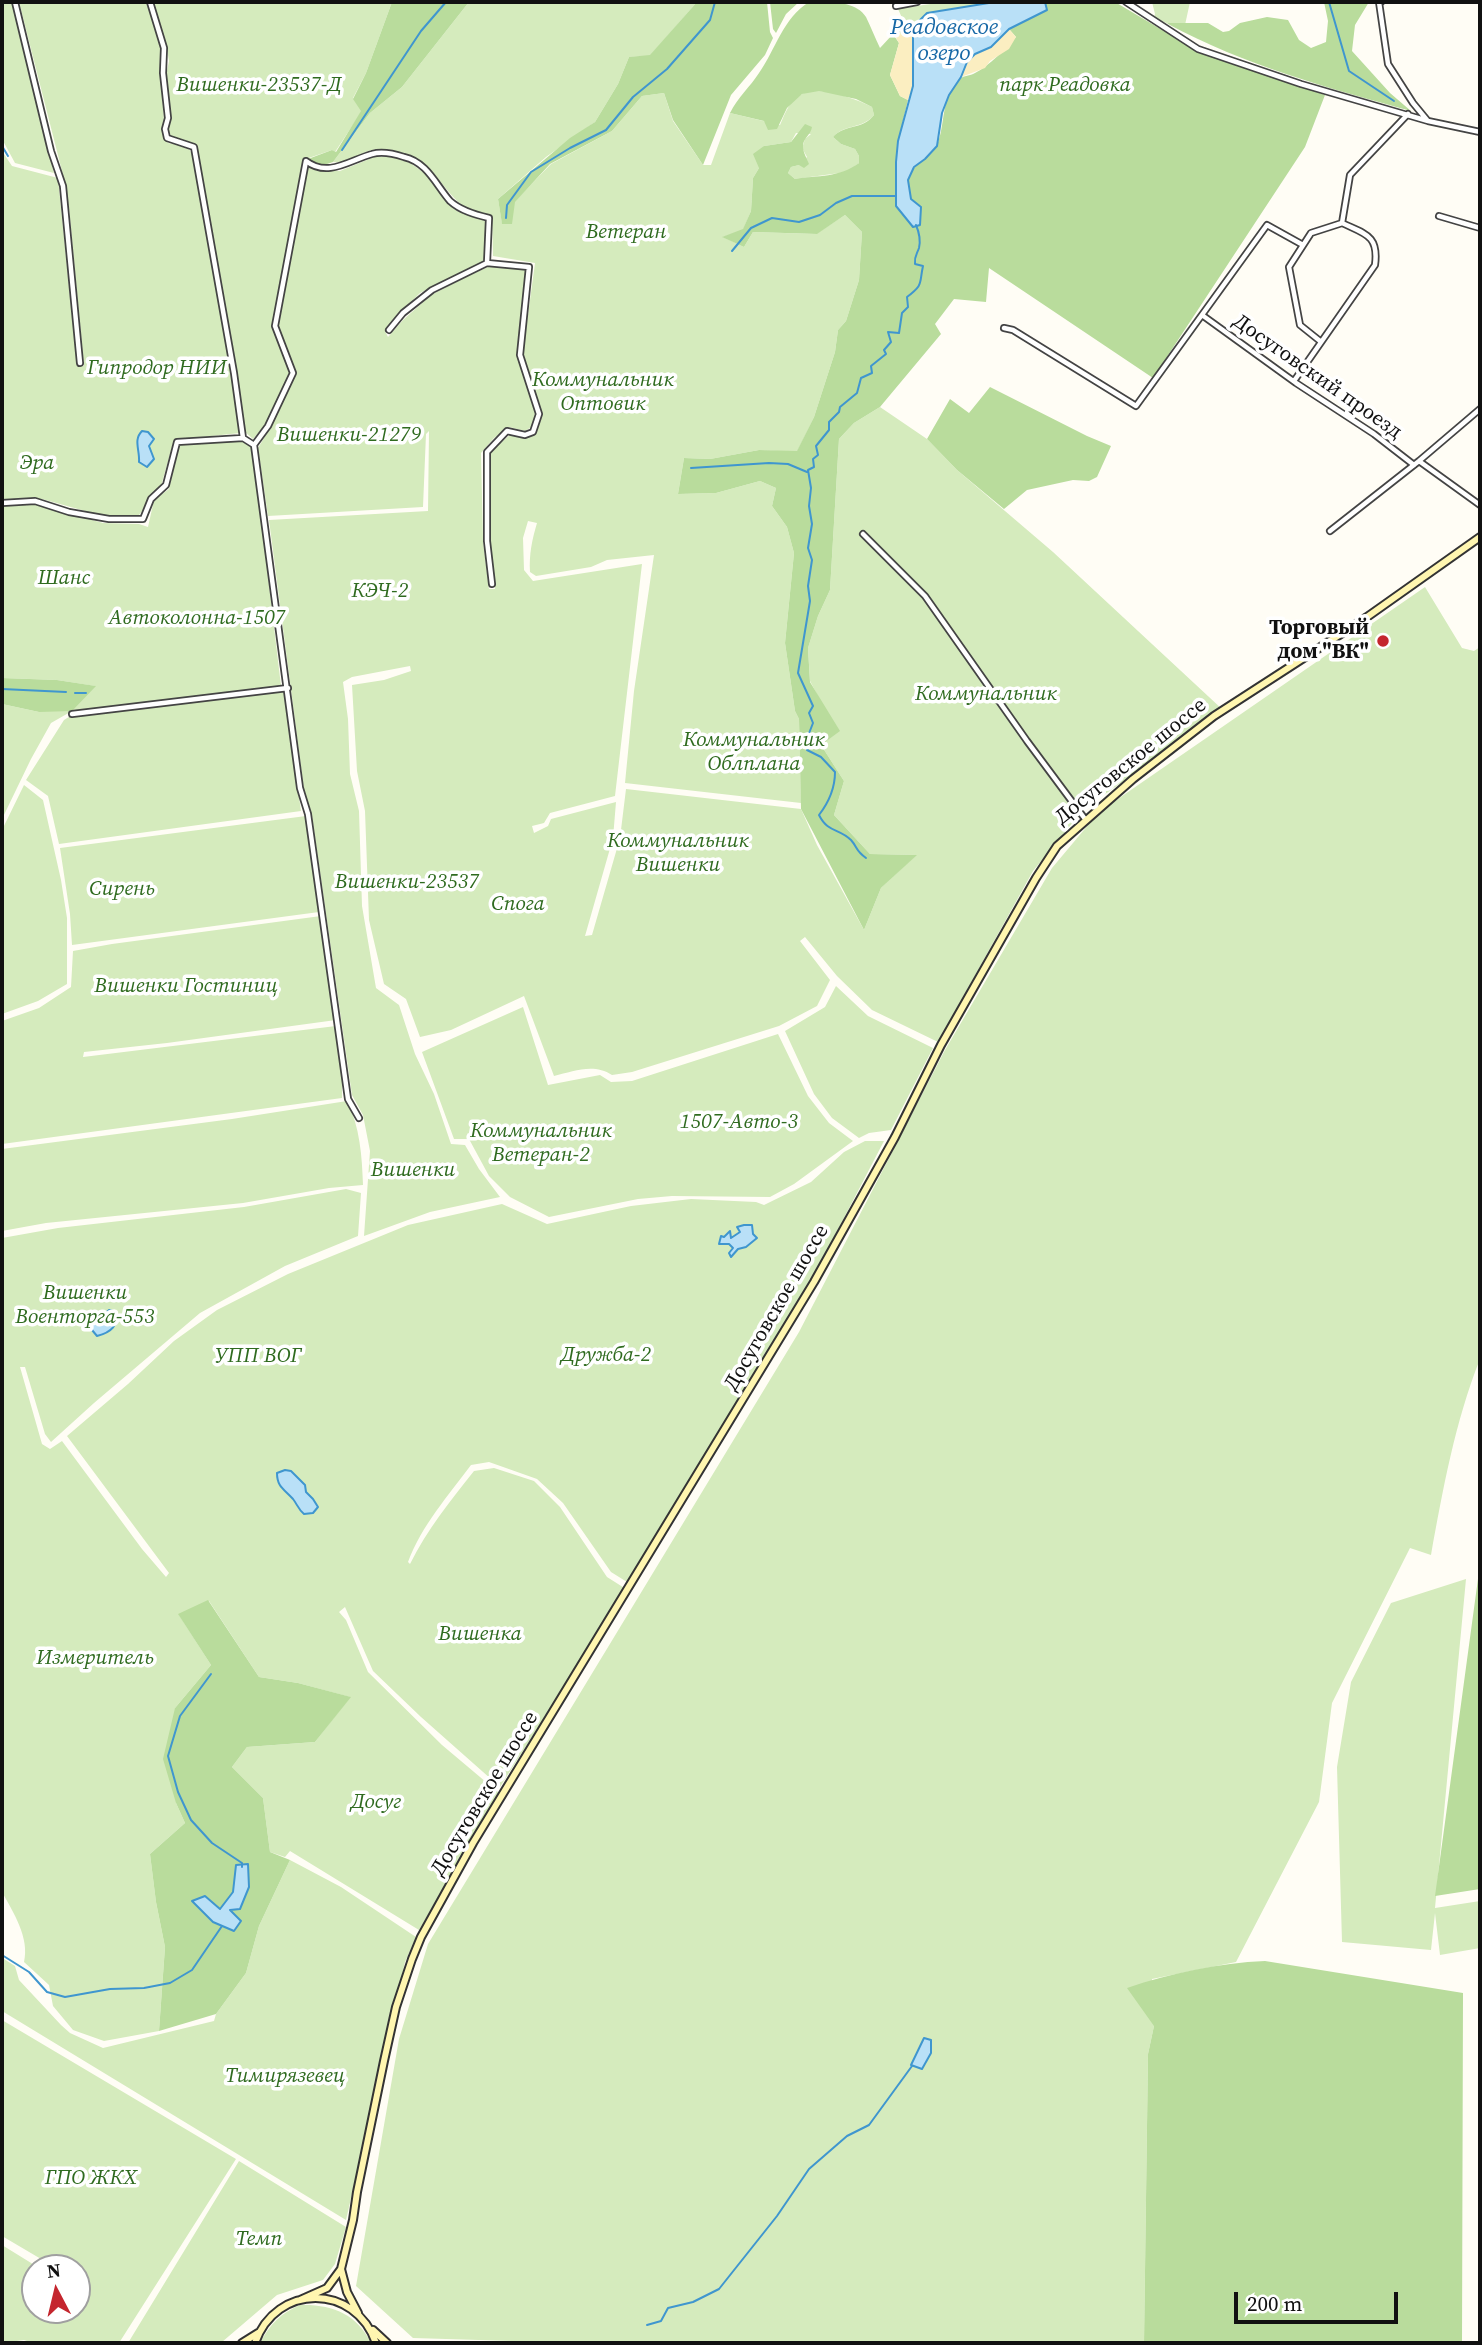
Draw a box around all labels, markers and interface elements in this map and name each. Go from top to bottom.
water label: Реадовское озеро [890,14,998,68]
park label: Вишенки-23537-Д [176,73,342,99]
park label: парк Реадовка [999,73,1131,99]
park label: Ветеран [586,220,666,246]
street label: Досуговский проезд [1228,309,1406,445]
park label: Гипродор НИИ [87,356,227,382]
park label: Коммунальник Оптовик [532,368,674,418]
park label: Вишенки-21279 [277,423,421,449]
park label: Эра [20,451,54,477]
park label: Шанс [38,566,90,592]
park label: КЭЧ-2 [352,579,408,605]
park label: Автоколонна-1507 [108,606,286,632]
place label: Торговый дом "ВК" [1269,616,1369,666]
marker: Торговый дом "ВК" [1375,633,1391,649]
park label: Коммунальник [915,682,1057,708]
street label: Досуговское шоссе [1050,693,1212,831]
park label: Коммунальник Облплана [683,728,825,778]
park label: Коммунальник Вишенки [607,829,749,879]
park label: Вишенки-23537 [335,870,479,896]
park label: Сирень [89,877,155,903]
park label: Спога [491,892,545,918]
park label: Вишенки Гостиниц [94,974,278,1000]
park label: 1507-Авто-3 [680,1110,798,1136]
park label: Коммунальник Ветеран-2 [470,1119,612,1169]
park label: Вишенки [371,1158,455,1184]
street label: Досуговское шоссе [719,1220,835,1396]
park label: Вишенки Военторга-553 [15,1281,155,1331]
park label: Дружба-2 [561,1343,651,1369]
park label: УПП ВОГ [215,1344,301,1370]
park label: Вишенка [438,1622,522,1648]
park label: Измеритель [36,1646,154,1672]
street label: Досуговское шоссе [426,1707,544,1881]
park label: Досуг [351,1790,401,1816]
park label: Тимирязевец [225,2064,345,2090]
park label: ГПО ЖКХ [45,2166,137,2192]
park label: Темп [236,2227,282,2253]
north arrow [21,2254,91,2324]
text: N [45,2256,62,2284]
scale bar [1237,2278,1402,2322]
text: 200 m [1247,2289,1302,2318]

